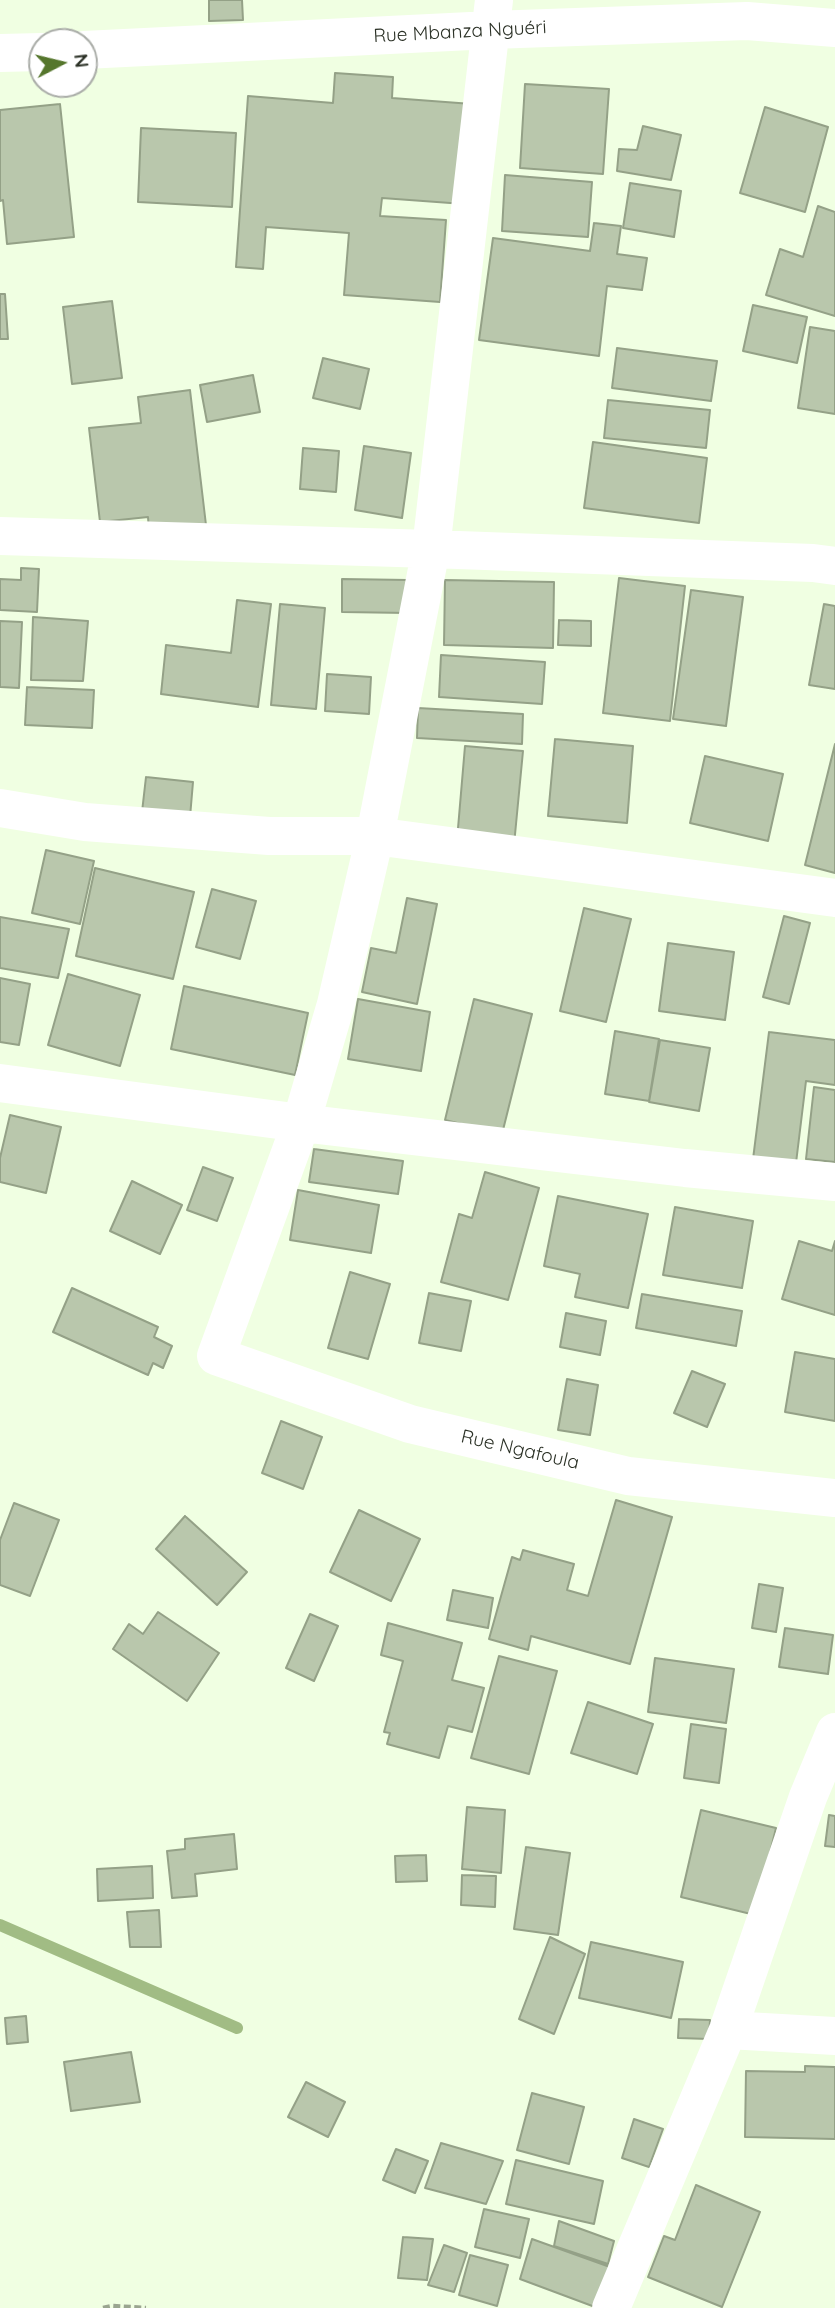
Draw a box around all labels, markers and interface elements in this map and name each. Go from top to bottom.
street label: Rue Mbanza Nguéri [373,16,547,48]
north arrow [28,28,98,98]
text: N [69,52,95,69]
street label: Rue Ngafoula [459,1425,581,1475]

